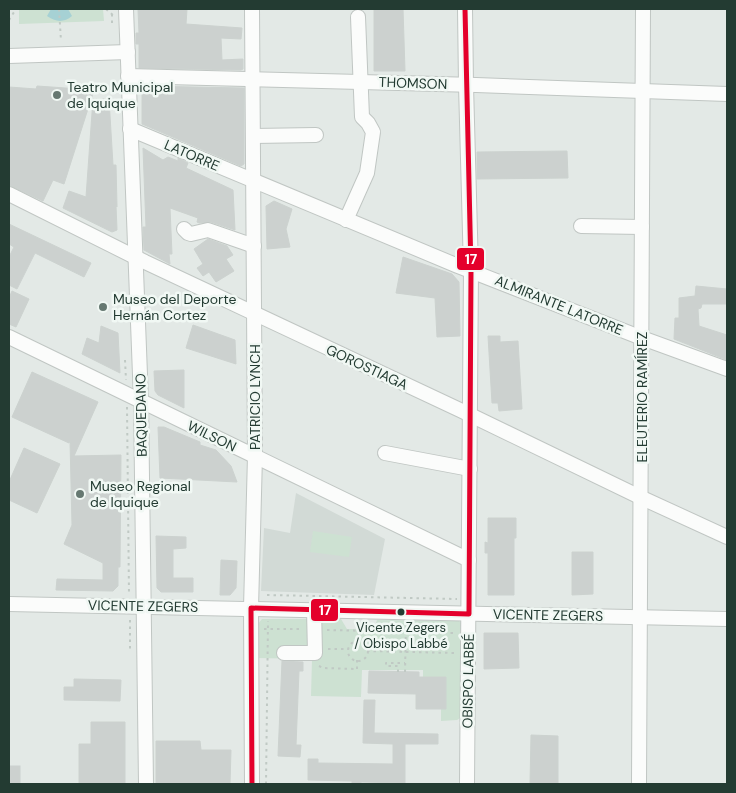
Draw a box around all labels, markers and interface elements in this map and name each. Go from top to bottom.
street label: THOMSON [378,73,448,93]
place label: Teatro Municipal de Iquique [67,78,173,112]
marker: Teatro Municipal de Iquique [51,89,63,101]
street label: LATORRE [162,135,222,175]
line badge: 17 [456,247,485,271]
text: 17 [465,250,478,268]
street label: ALMIRANTE LATORRE [492,271,626,339]
place label: Museo del Deporte Hernán Cortez [113,290,236,324]
marker: Museo del Deporte Hernán Cortez [97,301,109,313]
street label: ELEUTERIO RAMÍREZ [633,332,651,462]
street label: GOROSTIAGA [323,340,411,394]
street label: PATRICIO LYNCH [246,344,264,450]
street label: BAQUEDANO [131,373,151,457]
street label: WILSON [184,416,240,456]
place label: Museo Regional de Iquique [90,477,191,511]
marker: Museo Regional de Iquique [74,488,86,500]
street label: VICENTE ZEGERS [88,596,198,616]
line badge: 17 [310,598,339,622]
text: 17 [319,601,332,619]
street label: VICENTE ZEGERS [493,605,603,625]
marker: Vicente Zegers / Obispo Labbé [396,607,406,617]
place label: Vicente Zegers / Obispo Labbé [354,619,448,652]
street label: OBISPO LABBÉ [458,633,478,729]

